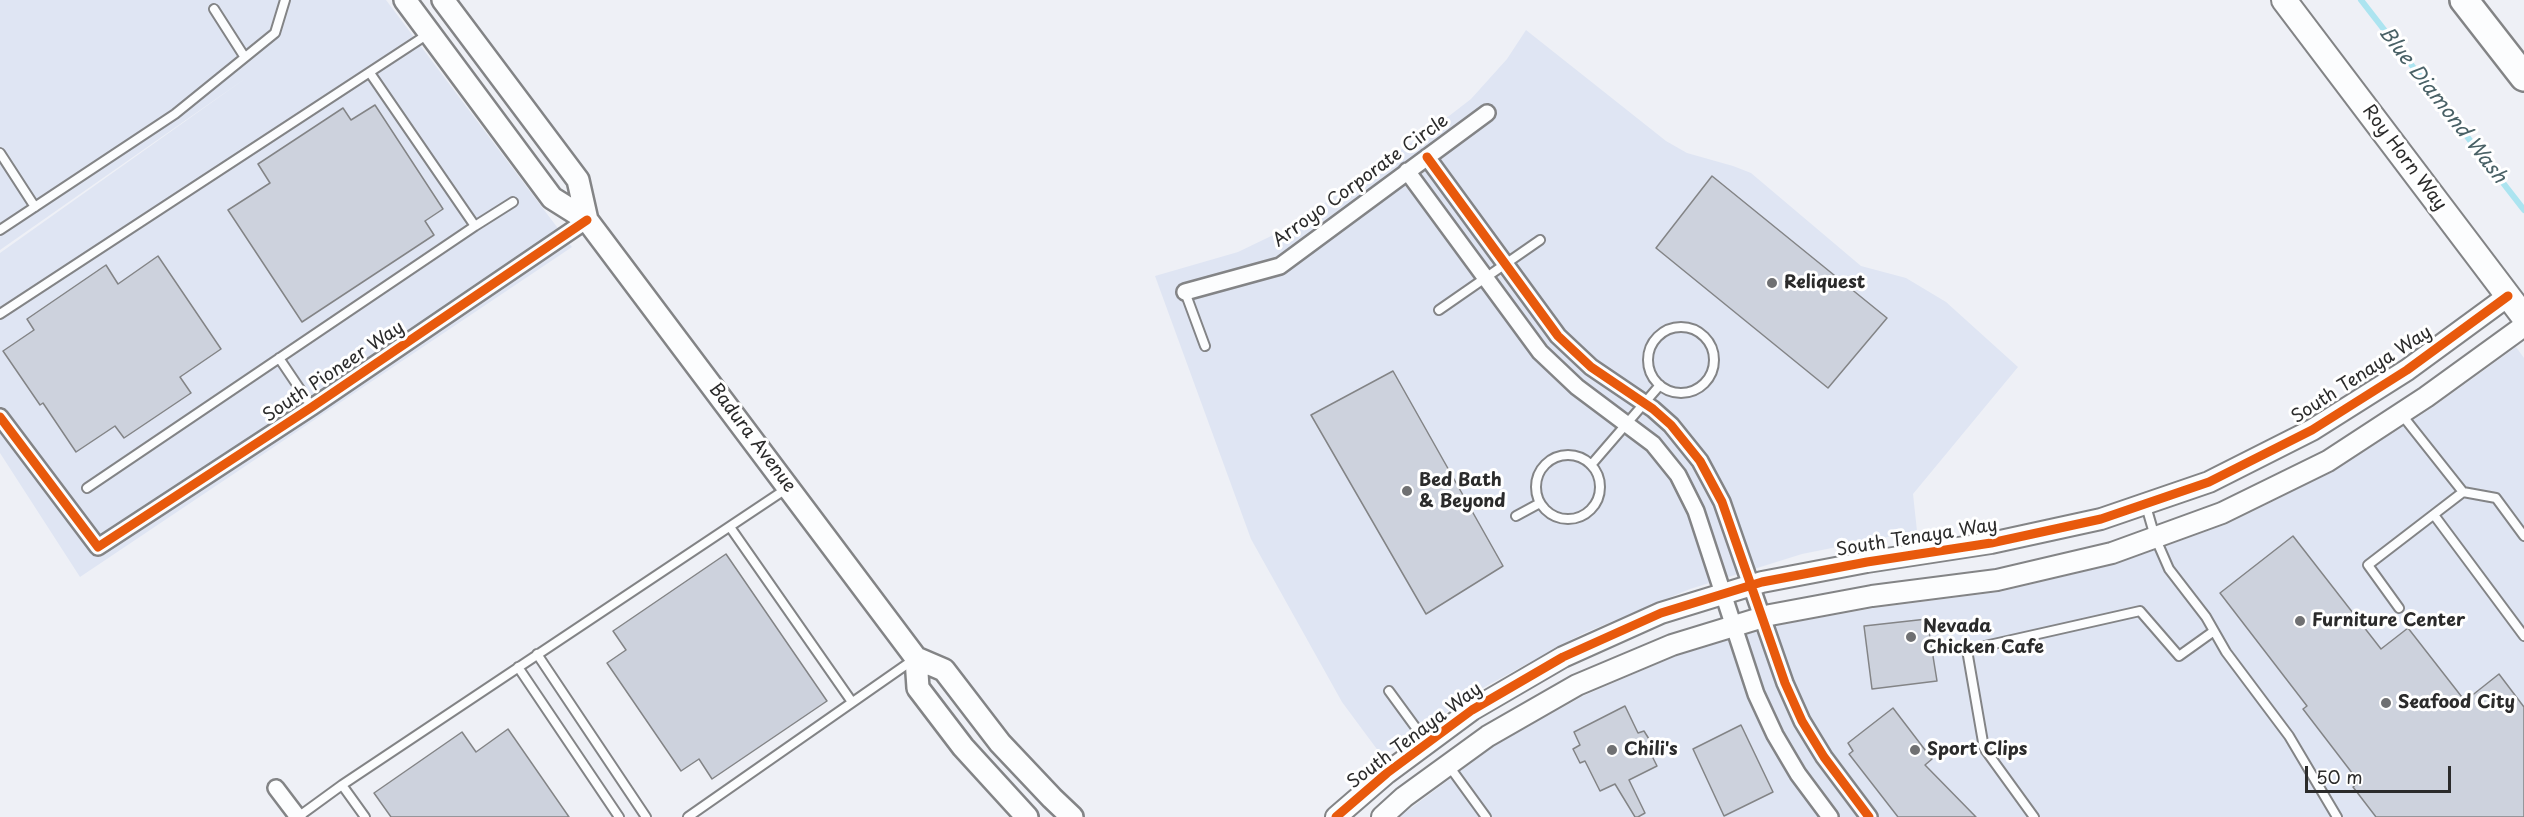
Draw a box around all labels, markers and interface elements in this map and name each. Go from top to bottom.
water label: Blue Diamond Wash [2373,22,2511,188]
street label: Roy Horn Way [2357,101,2451,215]
street label: Arroyo Corporate Circle [1269,110,1453,252]
place label: Reliquest [1784,272,1865,294]
marker: Reliquest [1765,276,1779,290]
street label: South Pioneer Way [260,317,408,427]
street label: South Tenaya Way [2288,322,2436,428]
street label: Badura Avenue [704,379,800,497]
place label: Bed Bath & Beyond [1419,470,1505,512]
marker: Bed Bath & Beyond [1400,484,1414,498]
street label: South Tenaya Way [1835,515,1999,561]
place label: Furniture Center [2312,610,2465,632]
marker: Furniture Center [2293,614,2307,628]
place label: Nevada Chicken Cafe [1923,616,2044,658]
marker: Nevada Chicken Cafe [1904,630,1918,644]
street label: South Tenaya Way [1343,678,1487,794]
place label: Seafood City [2398,692,2515,714]
marker: Seafood City [2379,696,2393,710]
place label: Chili's [1624,739,1678,761]
place label: Sport Clips [1927,739,2027,761]
marker: Chili's [1605,743,1619,757]
marker: Sport Clips [1908,743,1922,757]
scale bar [2308,754,2454,792]
text: 50 m [2316,763,2363,790]

